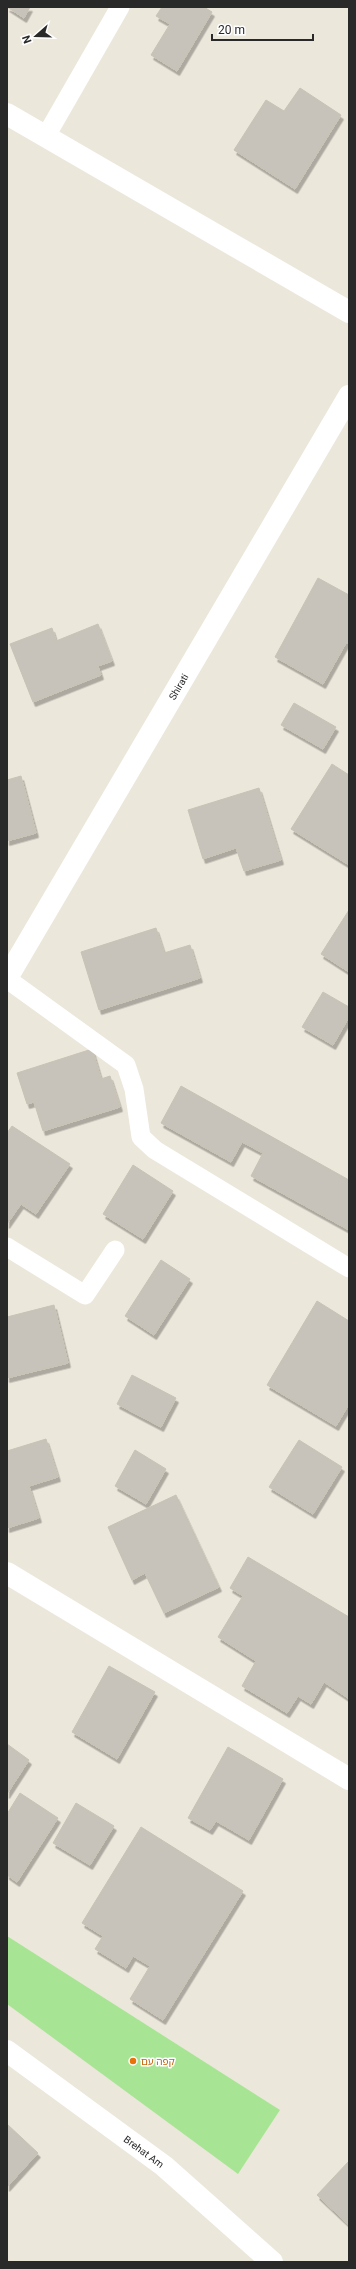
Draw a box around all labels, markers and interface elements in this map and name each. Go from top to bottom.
north arrow [16,16,56,56]
scale bar [212,16,313,42]
text: 20 m [218,23,245,37]
text: N [20,33,35,45]
street label: Shirati [167,672,191,702]
marker: קפה עם [128,2056,138,2066]
place label: קפה עם [141,2056,175,2067]
street label: Brehat Am [122,2134,166,2170]

